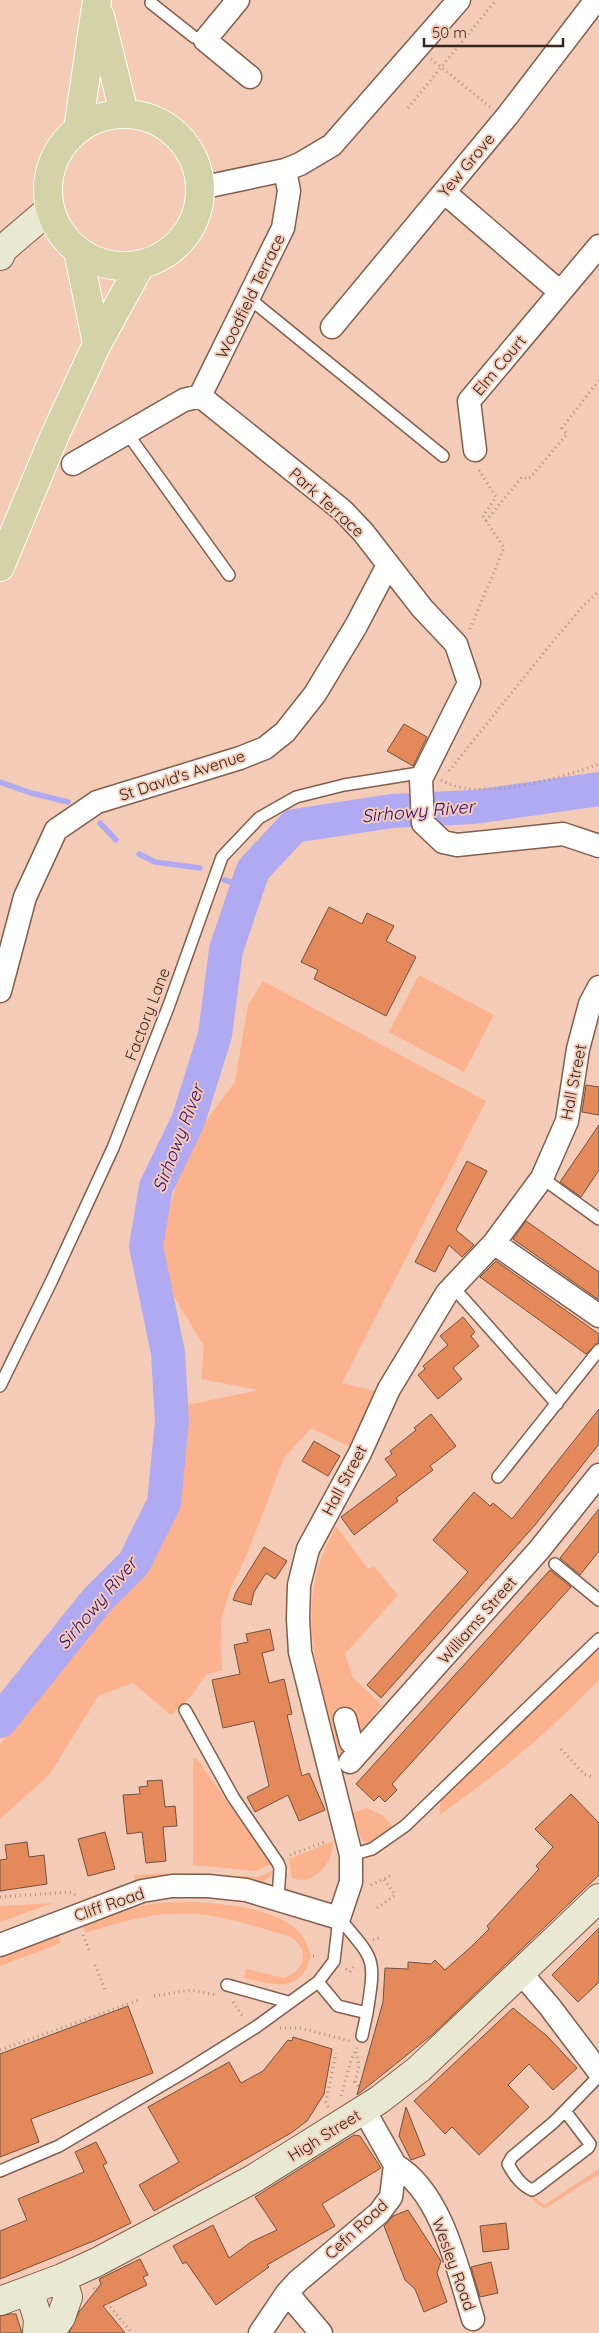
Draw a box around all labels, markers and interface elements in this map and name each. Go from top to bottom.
scale bar [424,15,563,47]
text: 50 m [432,23,467,42]
street label: Yew Grove [433,129,499,201]
street label: Woodfield Terrace [211,231,289,361]
street label: Elm Court [468,331,530,399]
street label: Park Terrace [285,463,369,541]
street label: St David's Avenue [117,745,247,805]
water label: Sirhowy River [361,794,477,827]
street label: Factory Lane [120,965,174,1063]
street label: Hall Street [556,1042,590,1122]
water label: Sirhowy River [147,1079,210,1195]
street label: Hall Street [317,1441,371,1519]
water label: Sirhowy River [52,1551,143,1654]
street label: Williams Street [434,1572,520,1668]
street label: Cliff Road [71,1883,147,1925]
street label: High Street [284,2105,364,2165]
street label: Cefn Road [320,2195,392,2263]
street label: Wesley Road [428,2215,480,2313]

